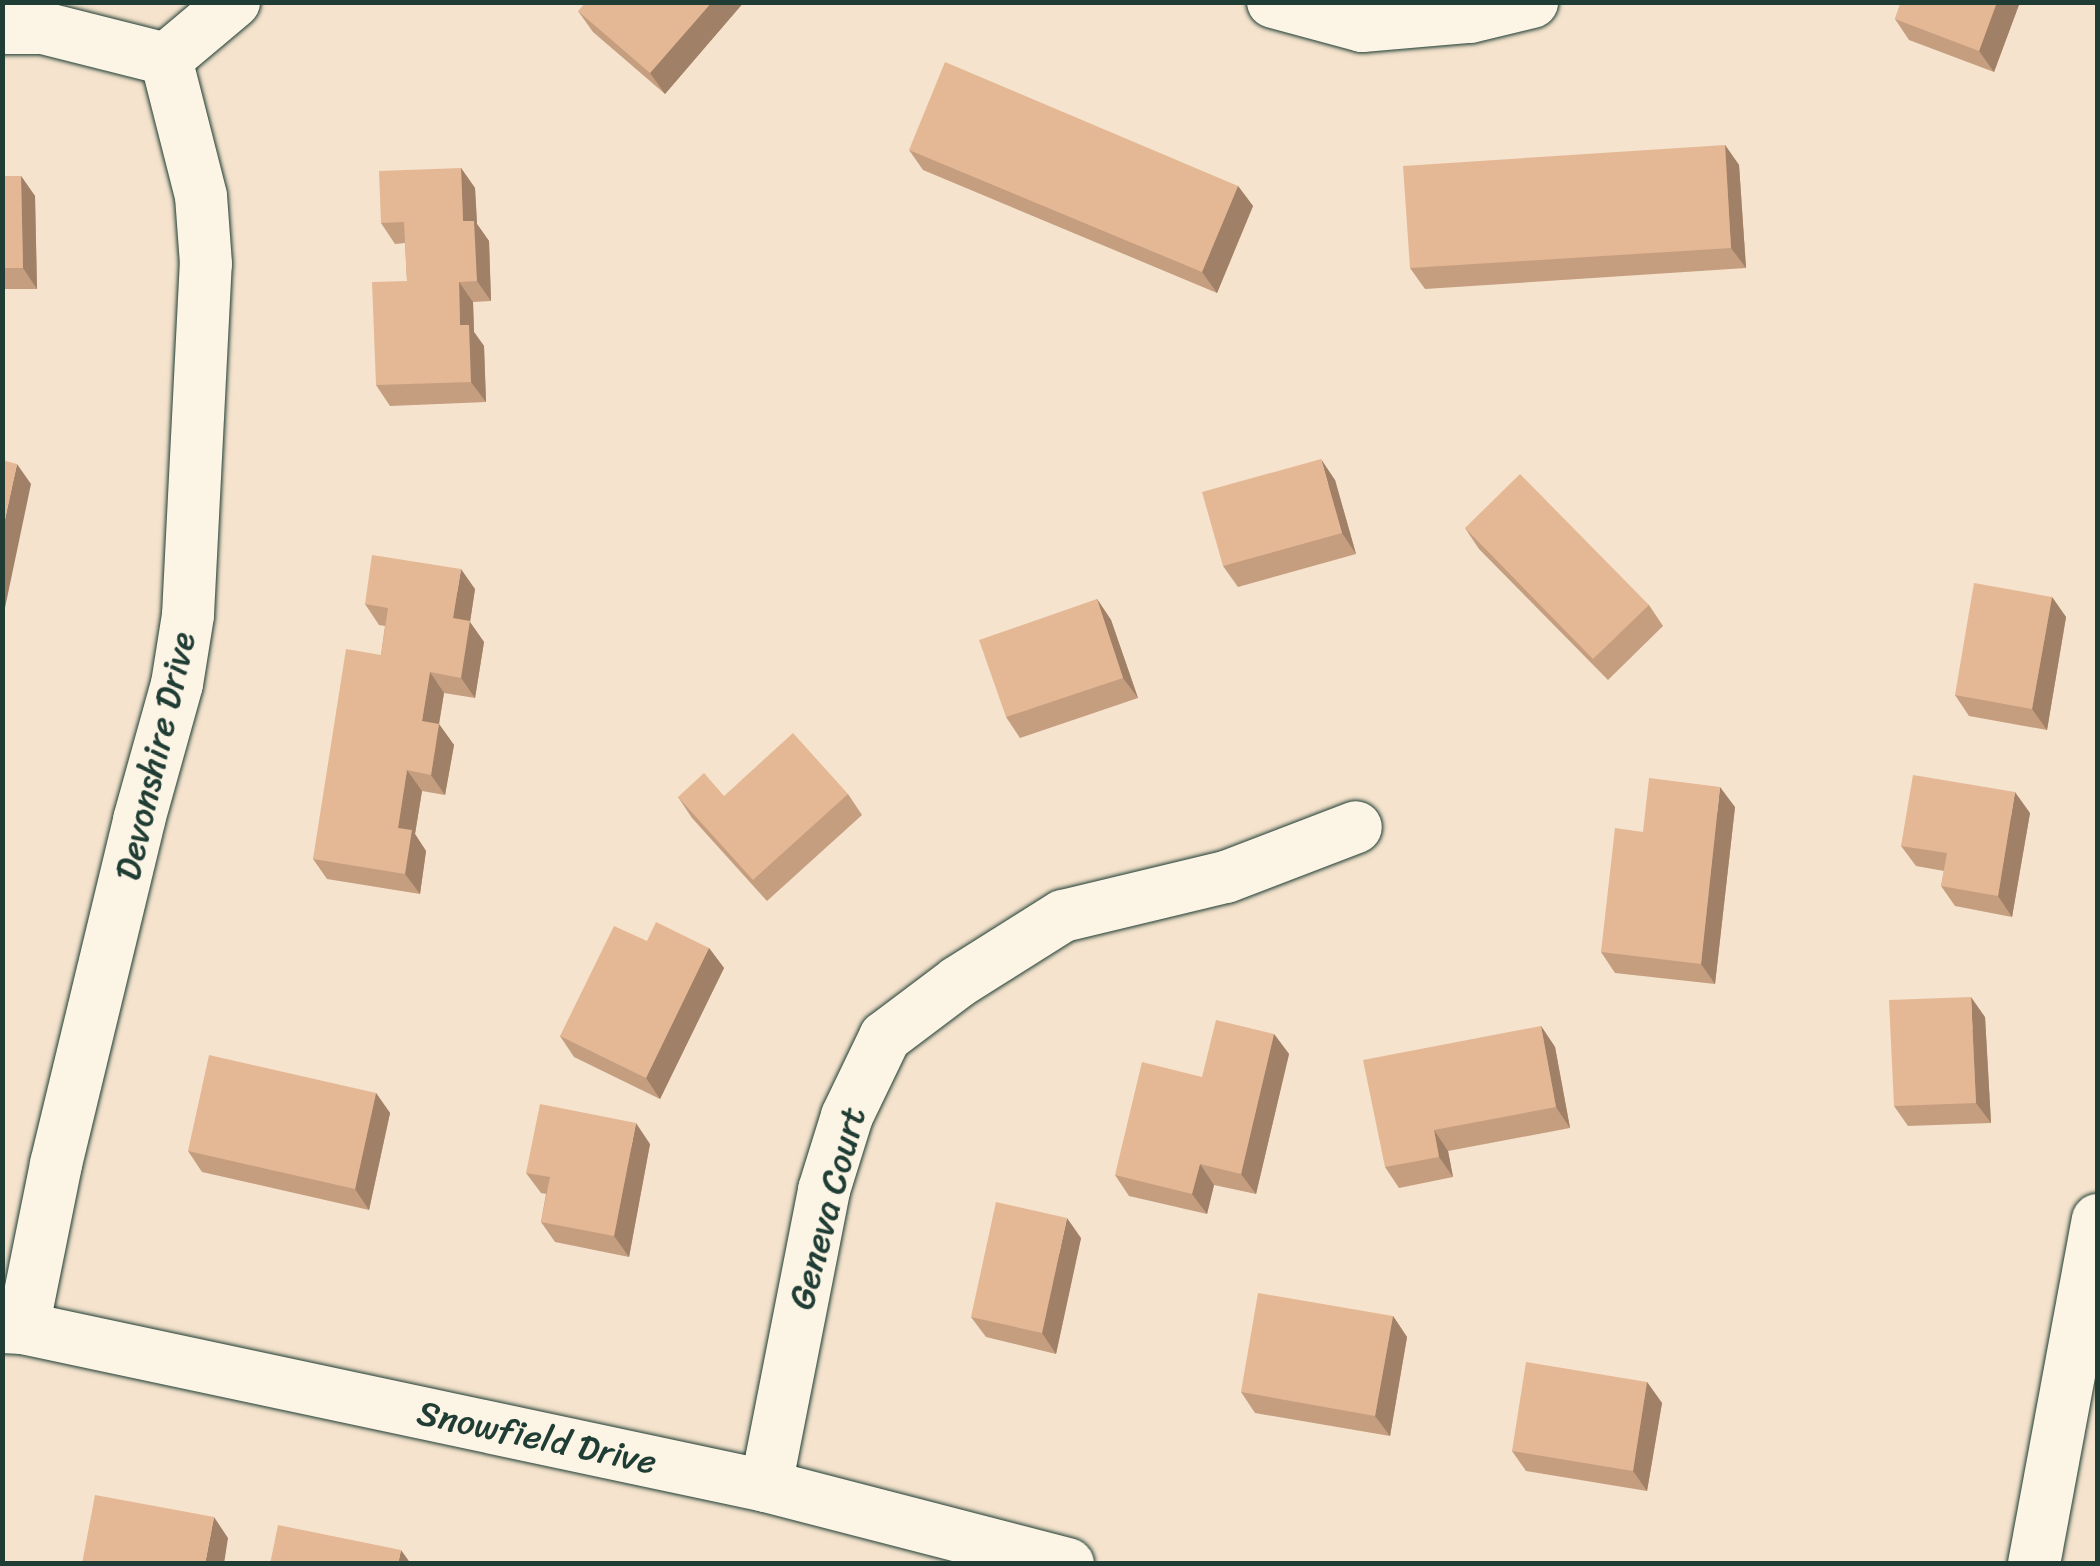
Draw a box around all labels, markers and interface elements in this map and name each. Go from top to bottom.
street label: Devonshire Drive [106,627,204,885]
street label: Geneva Court [780,1102,874,1314]
street label: Snowfield Drive [414,1391,660,1483]

